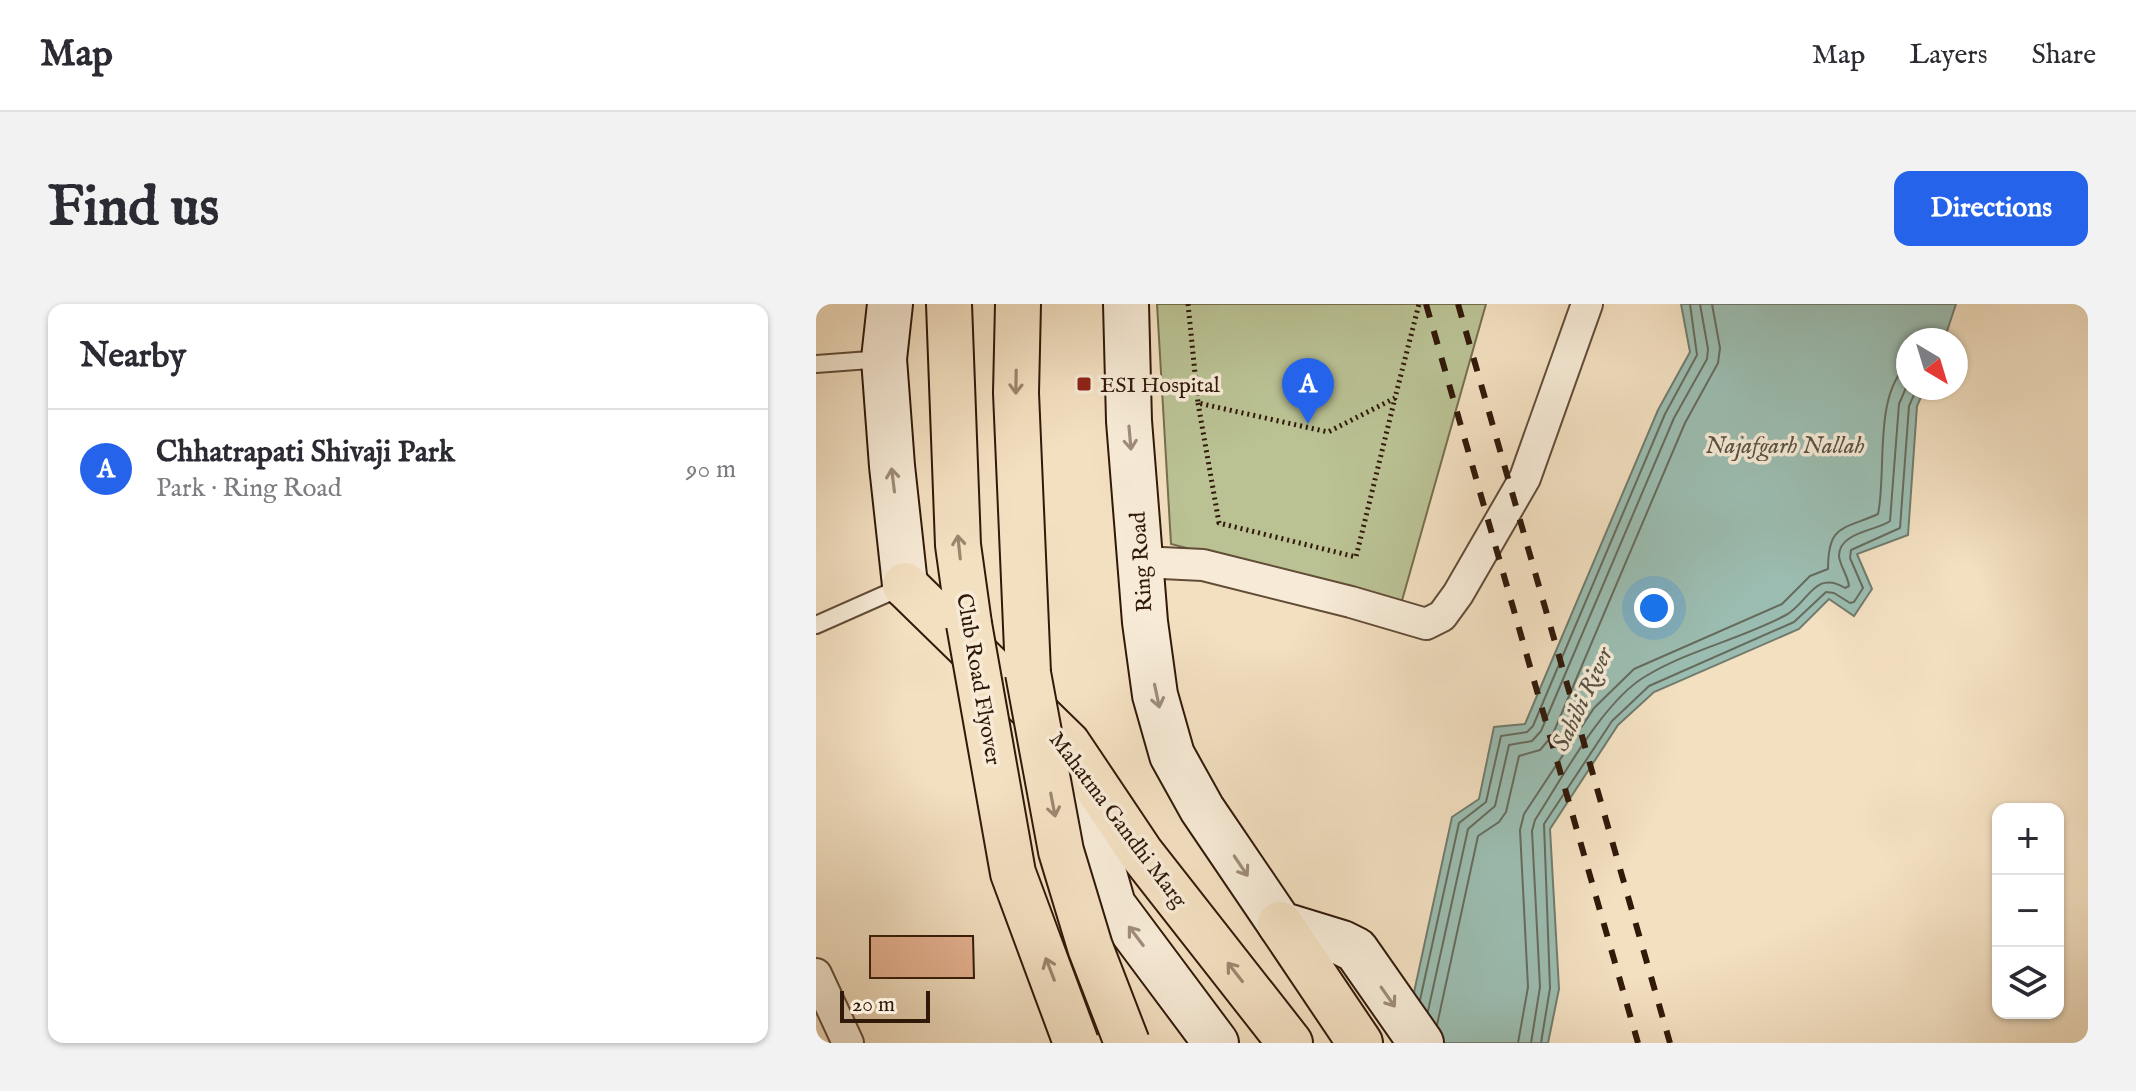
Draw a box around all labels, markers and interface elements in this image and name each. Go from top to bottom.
text: Map [40,31,113,79]
text: Map [1812,38,1865,73]
text: Layers [1909,38,1988,73]
text: Share [2032,38,2096,73]
button: Directions [1894,171,2088,246]
text: Find us [48,173,219,244]
north arrow [1896,328,1968,400]
text: Nearby [80,335,186,378]
pin: A [1282,358,1334,424]
one-way arrow [1008,368,1024,395]
place label: ESI Hospital [1100,372,1220,400]
marker: ESI Hospital [1075,375,1093,393]
one-way arrow [1123,424,1138,451]
water label: Najafgarh Nallah [1705,431,1865,462]
text: Chhatrapati Shivaji Park [156,434,455,472]
text: A [97,453,115,486]
text: 90 m [686,453,736,486]
one-way arrow [886,467,901,494]
text: Park · Ring Road [156,472,342,505]
street label: Ring Road [1124,510,1159,613]
one-way arrow [951,534,966,561]
your location [1634,588,1674,628]
street label: Club Road Flyover [949,591,1007,767]
water label: Sahibi River [1546,641,1622,757]
one-way arrow [1150,683,1165,709]
street label: Mahatma Gandhi Marg [1042,727,1193,915]
one-way arrow [1046,792,1061,817]
map controls [1992,803,2064,1019]
button: + [1992,803,2064,875]
one-way arrow [1233,855,1249,877]
button: − [1992,875,2064,947]
one-way arrow [1128,925,1145,947]
button: layers [1992,947,2064,1019]
one-way arrow [1042,957,1056,982]
one-way arrow [1226,962,1243,983]
one-way arrow [1380,985,1396,1007]
scale bar [840,987,930,1023]
text: 20 m [852,991,895,1019]

